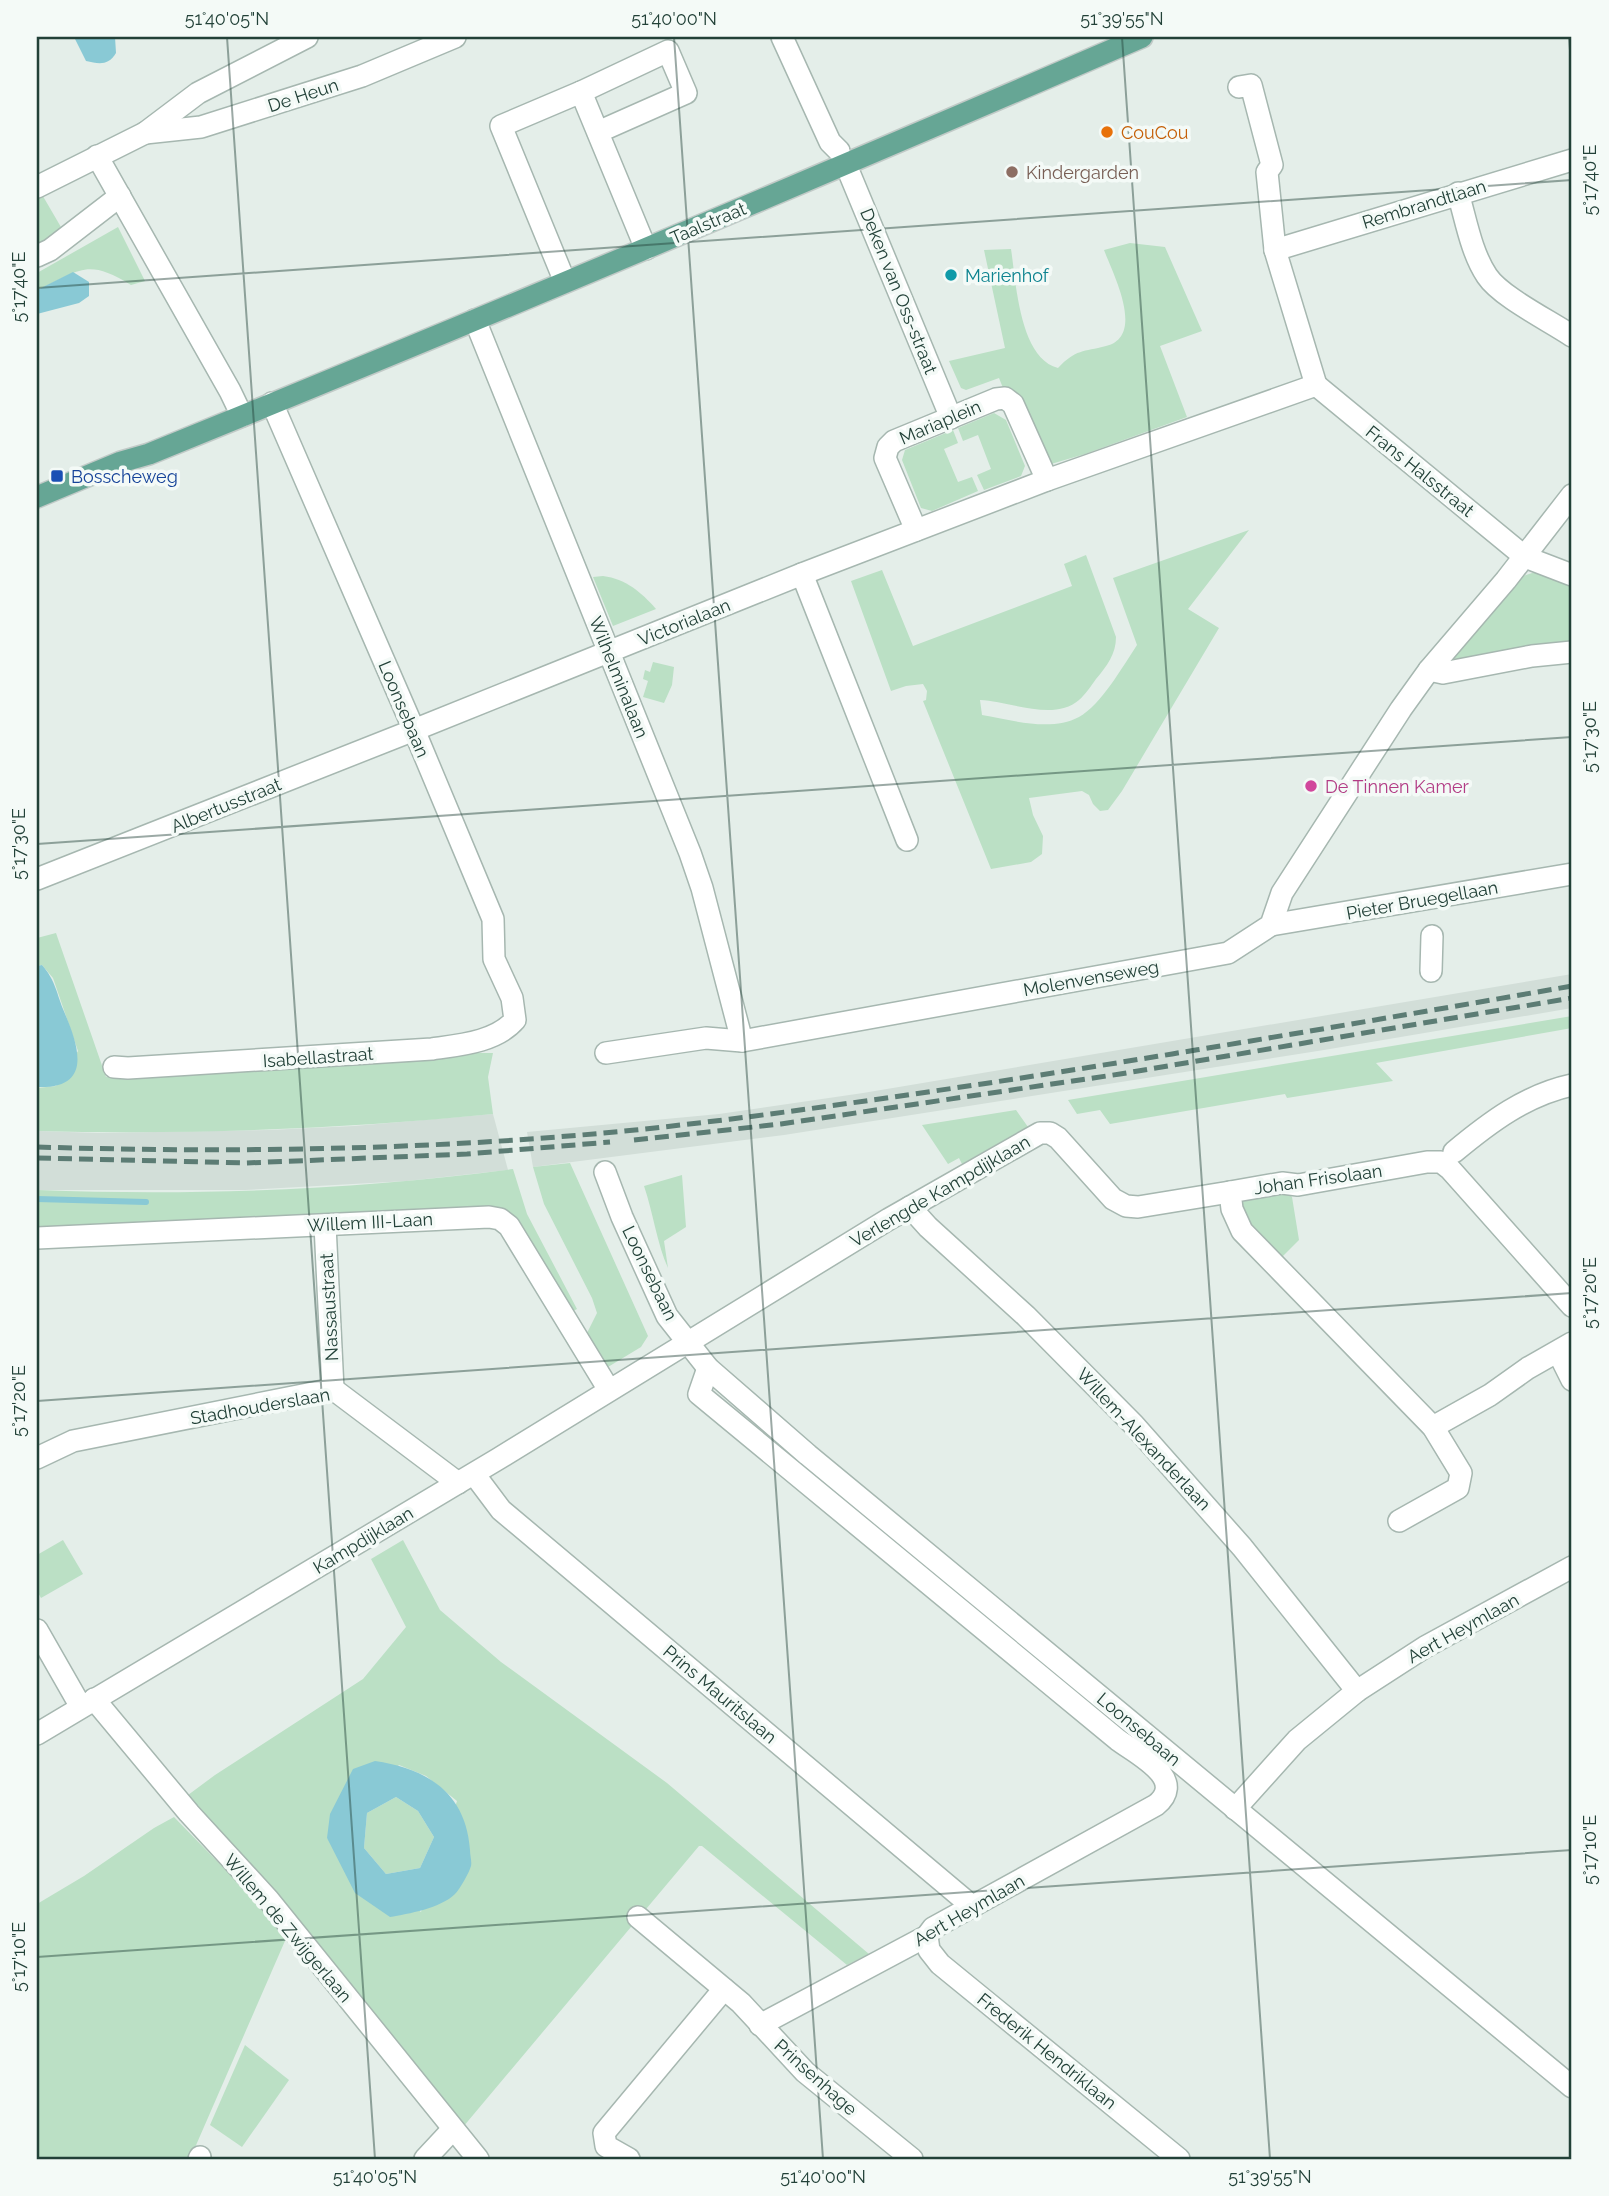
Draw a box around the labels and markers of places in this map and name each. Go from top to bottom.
place label: CouCou [1121,122,1188,143]
marker: CouCou [1099,124,1115,140]
place label: Kindergarden [1026,162,1139,183]
marker: Kindergarden [1004,164,1020,180]
place label: Marienhof [965,265,1050,286]
marker: Marienhof [943,267,959,283]
place label: Bosscheweg [71,466,178,487]
marker: Bosscheweg [49,468,65,484]
place label: De Tinnen Kamer [1325,776,1470,797]
marker: De Tinnen Kamer [1303,778,1319,794]

